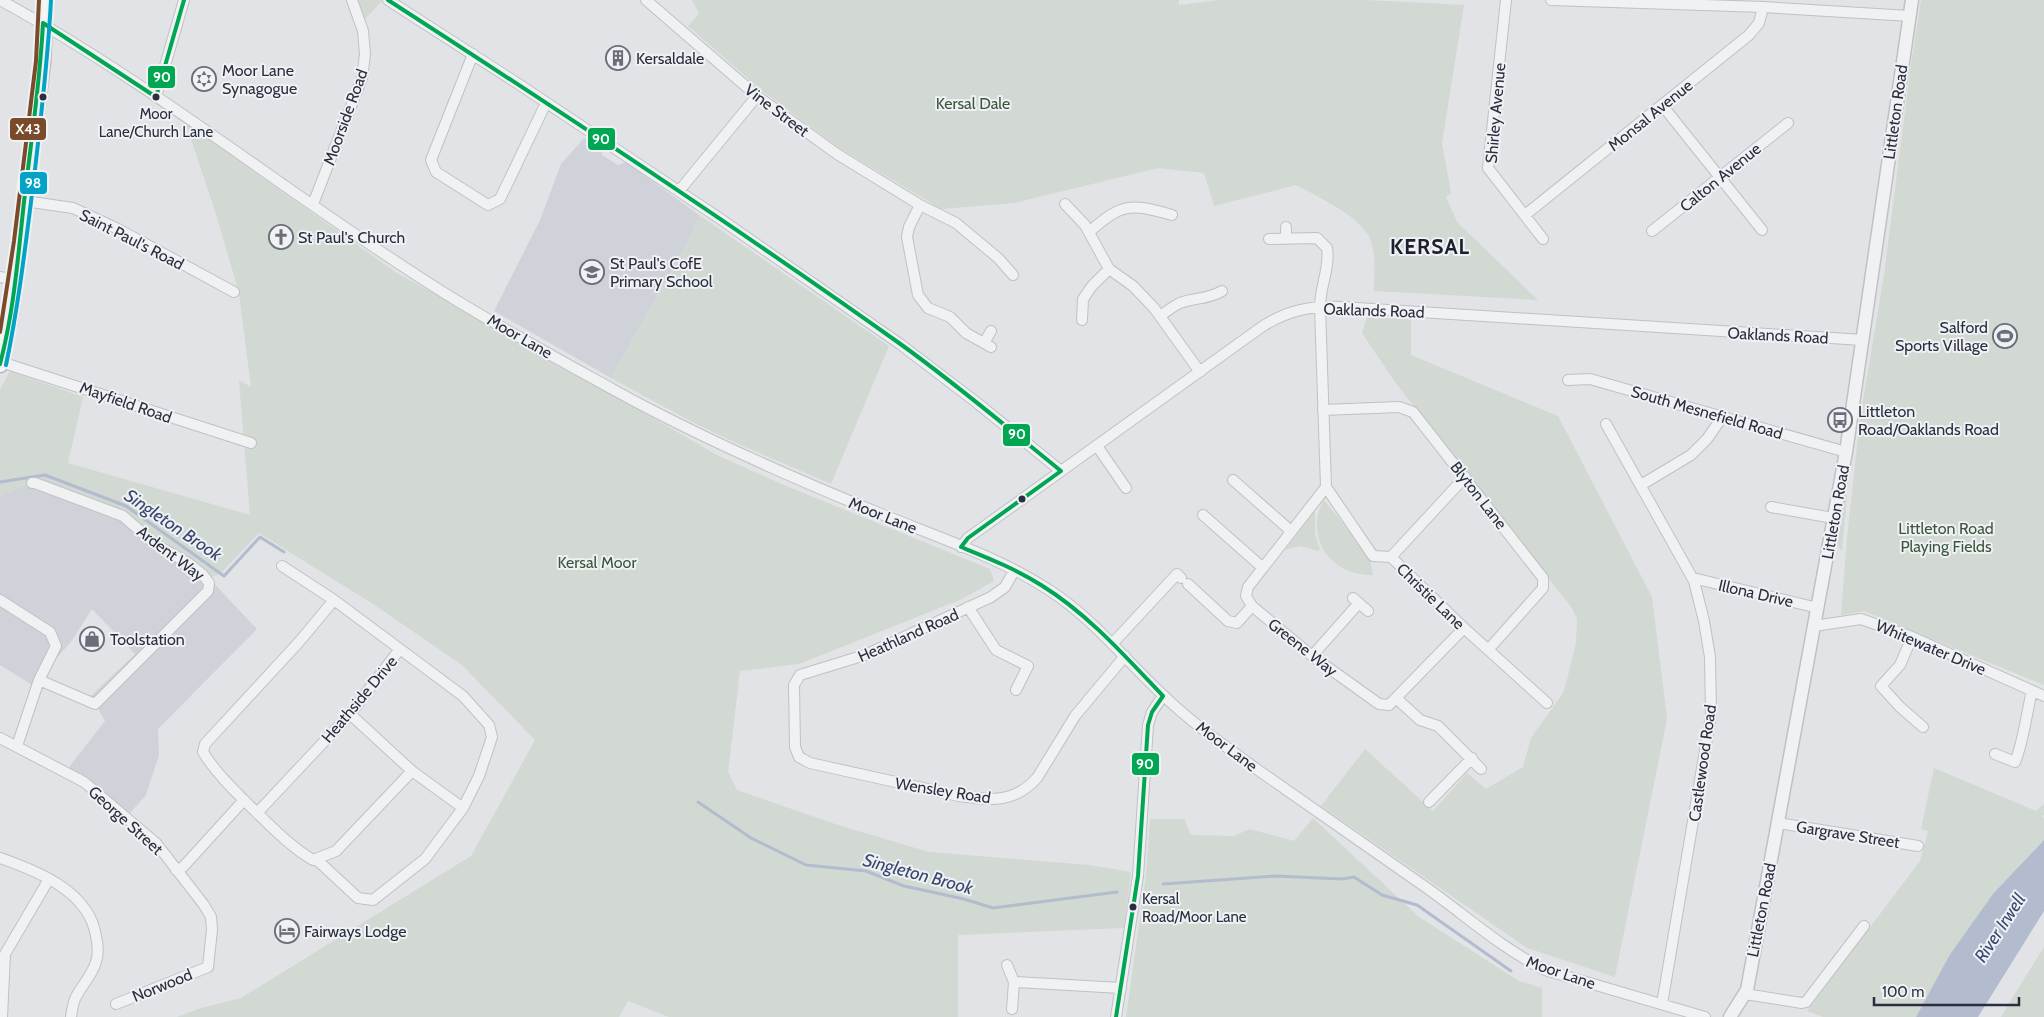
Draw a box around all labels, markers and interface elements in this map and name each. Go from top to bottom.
building icon: Kersaldale [605,45,631,71]
place label: Kersaldale [636,49,704,68]
place label: Moor Lane Synagogue [222,61,297,98]
street label: Shirley Avenue [1482,62,1509,164]
street label: Littleton Road [1879,63,1912,161]
line badge: 90 [147,65,176,89]
synagogue icon: Moor Lane Synagogue [191,66,217,92]
street label: Moorside Road [319,67,372,168]
text: 90 [153,68,171,86]
street label: Monsal Avenue [1604,76,1696,155]
street label: Vine Street [741,80,813,141]
unlabelled marker [38,92,48,102]
marker: Moor Lane/Church Lane [151,92,161,102]
park label: Kersal Dale [936,94,1010,113]
place label: Moor Lane/Church Lane [99,105,213,141]
line badge: X43 [9,117,47,141]
text: X43 [14,120,41,138]
line badge: 90 [587,127,616,151]
text: 90 [592,130,610,148]
street label: Calton Avenue [1676,139,1765,216]
line badge: 98 [19,171,48,195]
text: 98 [25,174,41,192]
street label: Saint Paul's Road [77,205,187,274]
church icon: St Paul's Church [268,224,294,250]
place label: St Paul's Church [298,228,405,247]
district label: KERSAL [1390,234,1470,259]
place label: St Paul's CofE Primary School [610,254,713,291]
school or university icon: St Paul's CofE Primary School [579,259,605,285]
street label: Oaklands Road [1323,299,1425,322]
street label: Moor Lane [484,310,556,363]
place label: Salford Sports Village [1895,318,1988,355]
street label: Oaklands Road [1727,323,1829,348]
sports icon: Salford Sports Village [1992,323,2018,349]
street label: Mayfield Road [77,378,174,427]
street label: South Mesnefield Road [1629,382,1785,443]
place label: Littleton Road/Oaklands Road [1858,402,1999,439]
bus stop icon: Littleton Road/Oaklands Road [1827,407,1853,433]
line badge: 90 [1002,423,1031,447]
text: 90 [1008,425,1026,443]
street label: Blyton Lane [1446,458,1511,533]
street label: Littleton Road [1818,463,1853,561]
water label: Singleton Brook [120,484,227,566]
street label: Moor Lane [846,493,920,538]
unlabelled marker [1017,494,1027,504]
park label: Littleton Road Playing Fields [1898,519,1994,556]
street label: Ardent Way [133,522,208,585]
park label: Kersal Moor [558,553,637,572]
street label: Christie Lane [1393,559,1469,633]
street label: Illona Drive [1717,576,1795,611]
street label: Heathland Road [855,605,962,666]
street label: Greene Way [1264,614,1341,680]
street label: Whitewater Drive [1873,616,1989,679]
shop icon: Toolstation [79,626,105,652]
place label: Toolstation [110,630,185,649]
street label: Heathside Drive [318,652,401,747]
street label: Castlewood Road [1685,703,1720,823]
street label: Moor Lane [1192,717,1261,776]
line badge: 90 [1131,752,1160,776]
text: 90 [1136,755,1154,773]
street label: Wensley Road [894,774,992,807]
street label: George Street [85,782,167,859]
street label: Gargrave Street [1795,817,1902,852]
water label: Singleton Brook [861,849,977,900]
street label: Littleton Road [1743,861,1780,959]
water label: River Irwell [1970,889,2031,967]
place label: Kersal Road/Moor Lane [1142,890,1247,926]
marker: Kersal Road/Moor Lane [1128,902,1138,912]
hotel icon: Fairways Lodge [274,918,300,944]
place label: Fairways Lodge [304,922,406,941]
street label: Moor Lane [1524,952,1598,993]
street label: Norwood [129,965,195,1006]
scale bar [1874,974,2019,1006]
text: 100 m [1882,983,1924,1001]

